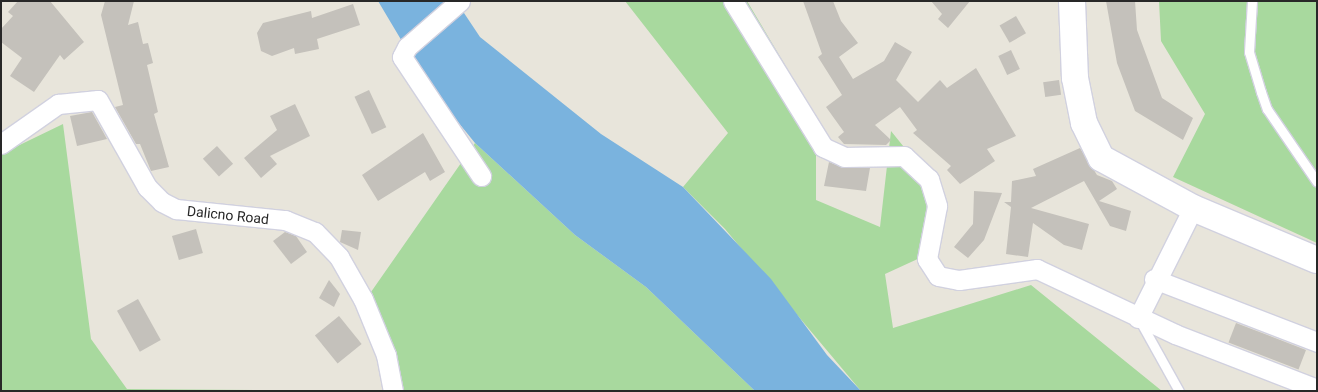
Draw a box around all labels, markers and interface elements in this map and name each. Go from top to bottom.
street label: Dalicno Road [186,202,270,228]

